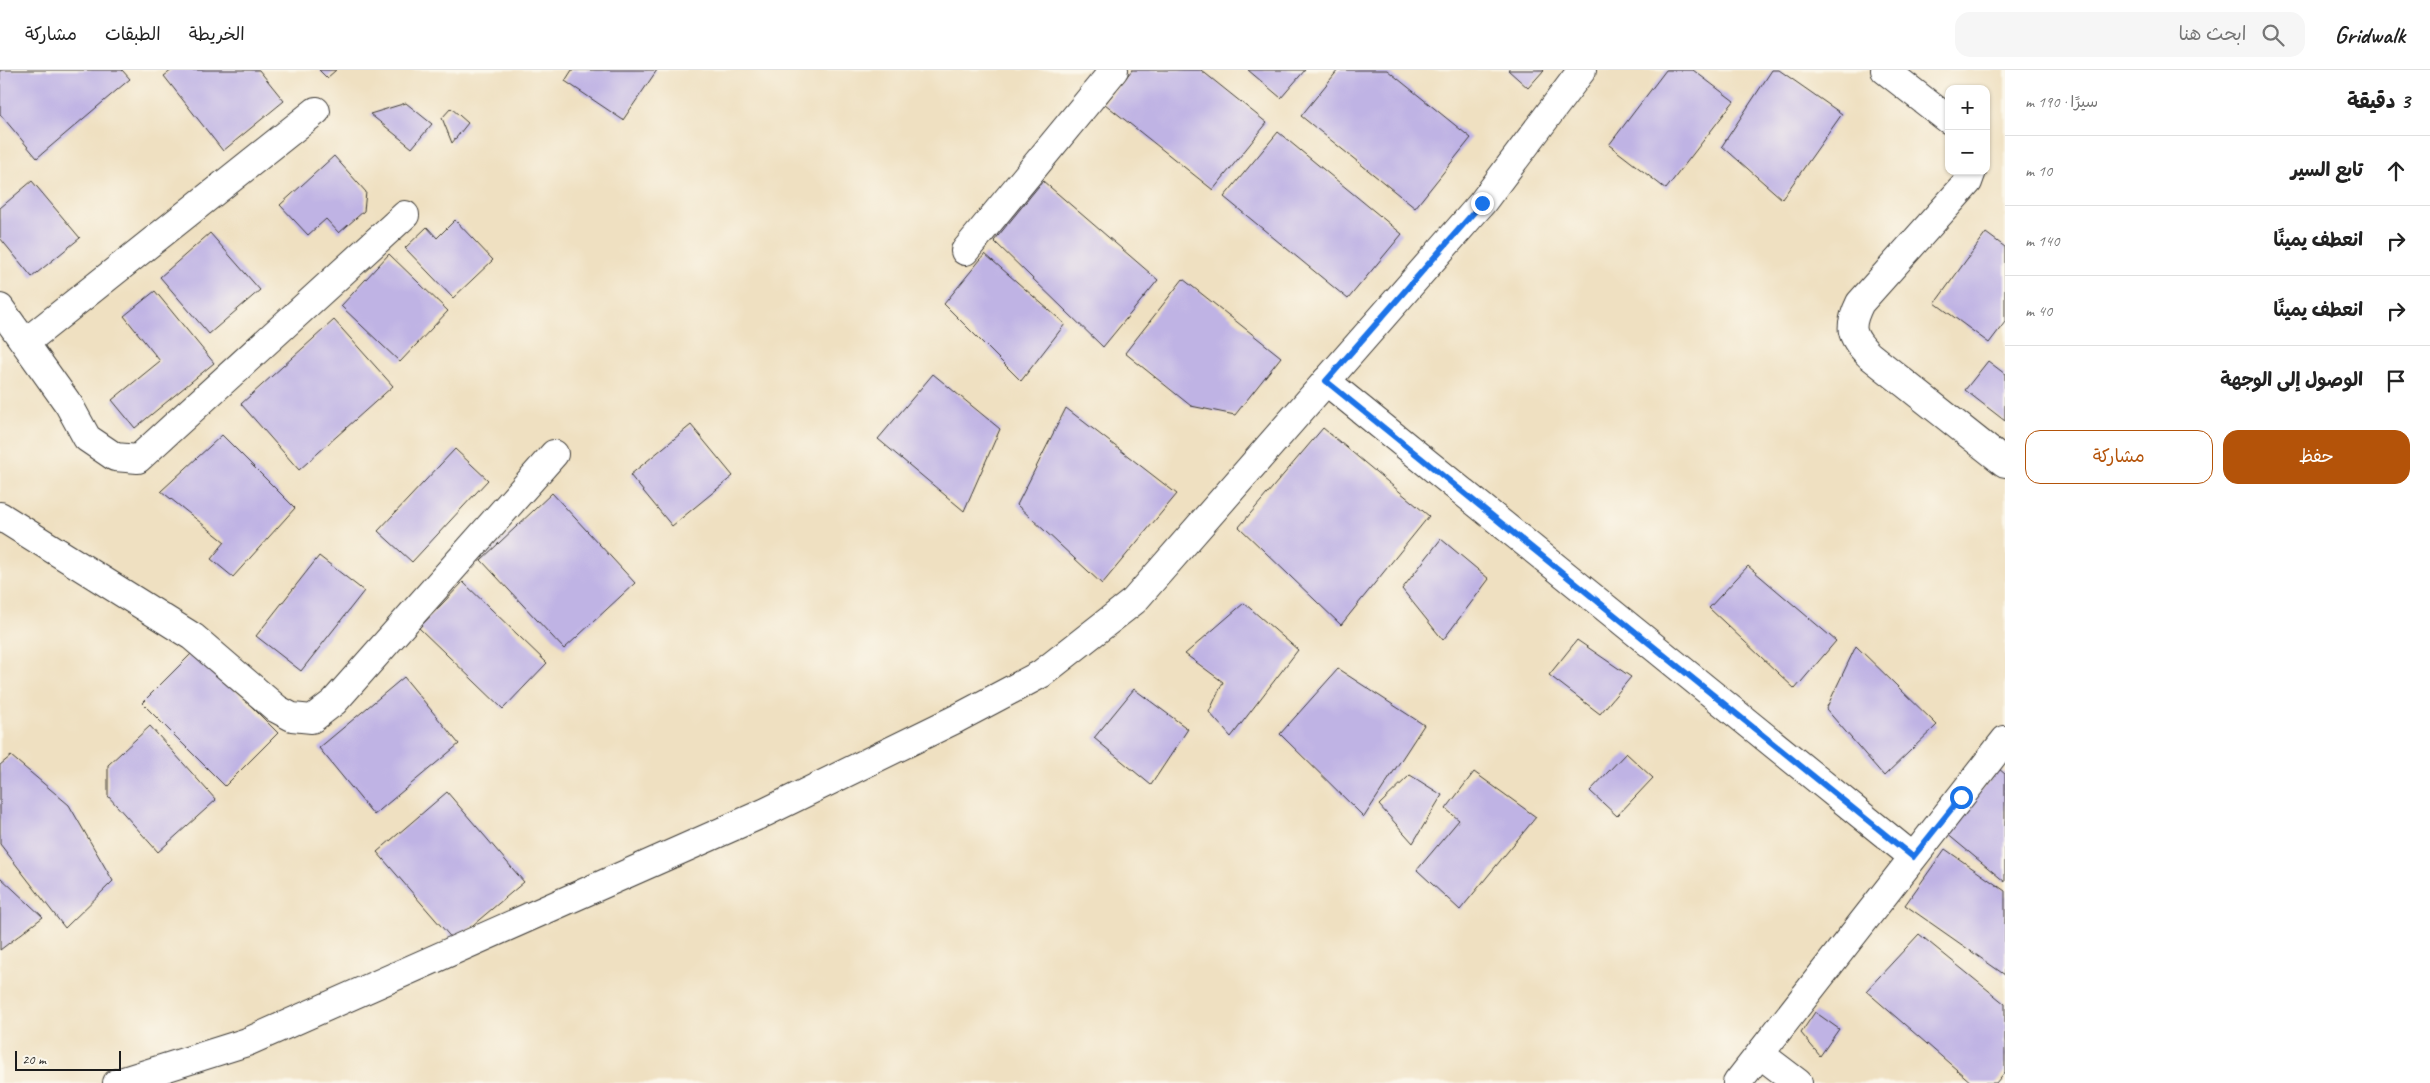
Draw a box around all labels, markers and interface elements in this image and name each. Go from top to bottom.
search box [1955,12,2305,57]
text: Gridwalk [2335,20,2405,50]
icon: search [2259,21,2287,49]
text: ابحث هنا [2178,22,2247,46]
text: مشاركة [25,23,77,45]
text: الطبقات [105,23,161,45]
text: الخريطة [189,23,245,45]
map controls [1945,85,1990,175]
button: + [1945,85,1990,130]
text: 3 دقيقة [2347,88,2410,114]
text: سيرًا · 190 m [2025,92,2098,112]
button: − [1945,130,1990,175]
icon: ahead [2382,157,2410,185]
text: تابع السير [2291,158,2363,182]
text: 10 m [2025,161,2052,181]
route end [1471,192,1494,215]
icon: right [2382,227,2410,255]
text: انعطف يمينًا [2274,228,2363,252]
text: 140 m [2025,231,2059,251]
icon: right [2382,297,2410,325]
text: انعطف يمينًا [2274,298,2363,322]
text: 40 m [2025,301,2052,321]
icon: arrive [2382,367,2410,395]
text: الوصول إلى الوجهة [2220,368,2363,392]
button: مشاركة [2025,430,2213,484]
button: حفظ [2223,430,2410,484]
route start [1950,786,1973,809]
scale bar [15,1048,121,1071]
text: 20 m [22,1051,46,1068]

